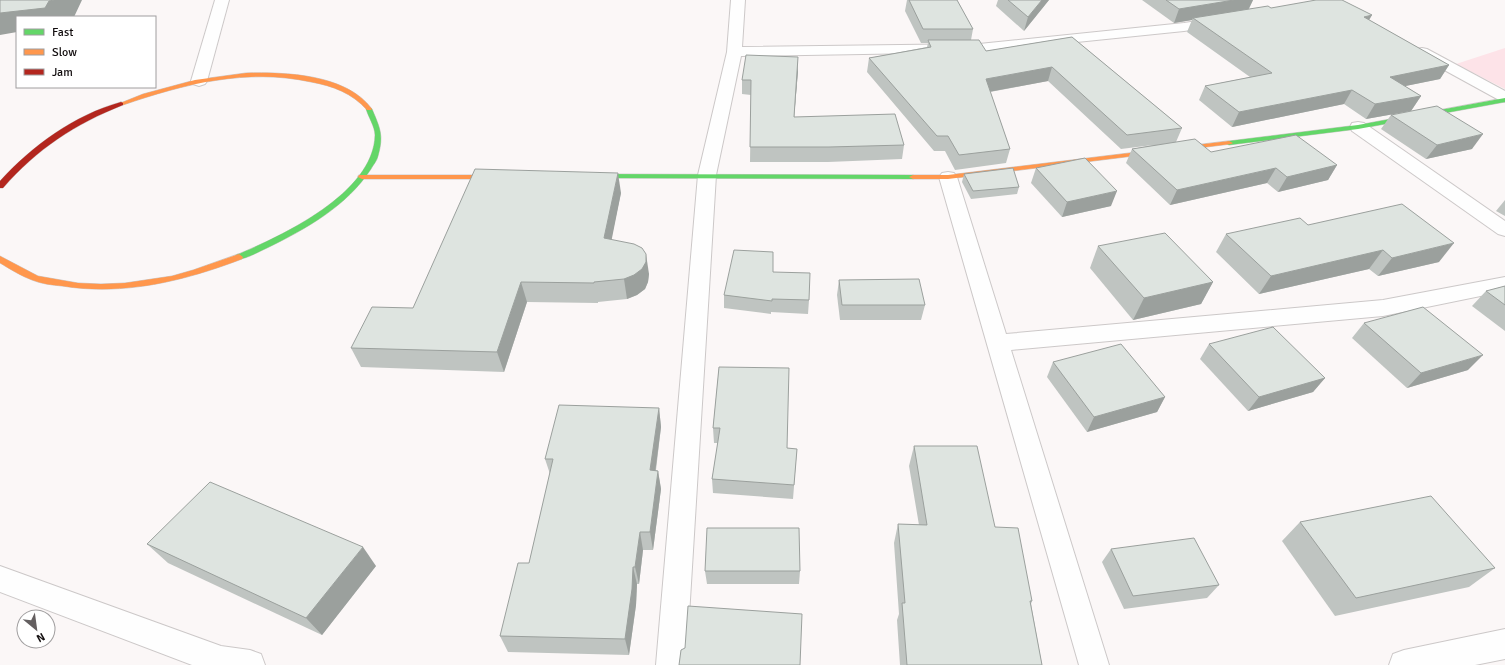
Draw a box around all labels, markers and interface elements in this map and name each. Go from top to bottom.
legend [16,16,156,88]
text: Fast [52,25,73,40]
text: Slow [52,45,77,60]
text: Jam [52,65,73,80]
north arrow [16,609,56,649]
text: N [34,630,47,645]

